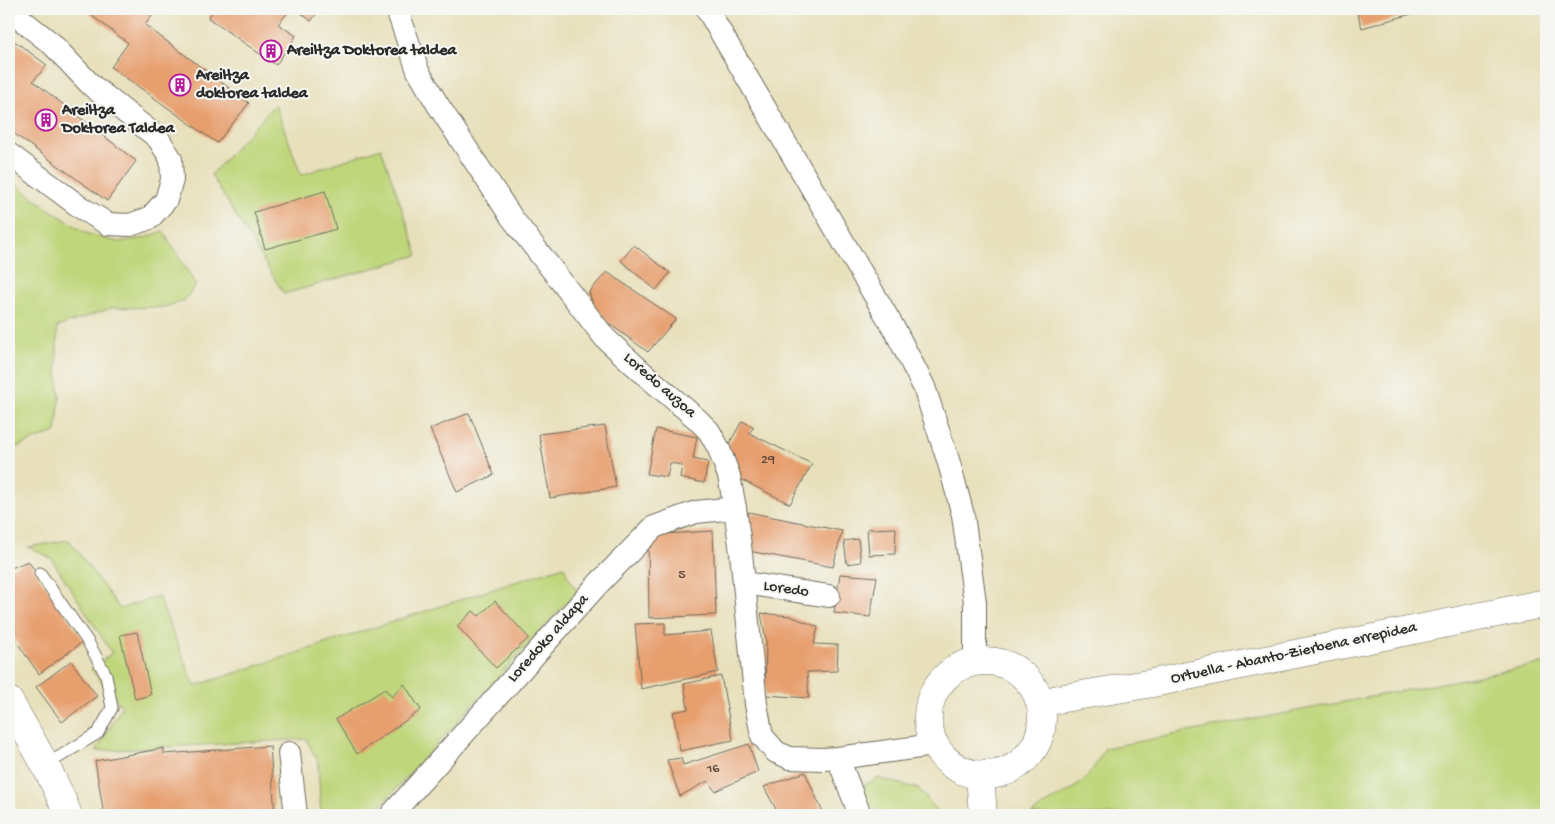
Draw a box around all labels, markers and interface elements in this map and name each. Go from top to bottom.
building icon: Areiltza Doktorea taldea [259,39,283,63]
place label: Areiltza Doktorea taldea [286,42,457,61]
place label: Areiltza doktorea taldea [195,67,309,104]
building icon: Areiltza doktorea taldea [168,73,192,97]
place label: Areiltza Doktorea Taldea [60,102,175,139]
building icon: Areiltza Doktorea Taldea [34,108,58,132]
street label: Loredo auzoa [619,349,700,423]
house number: 29 [761,452,775,469]
house number: 5 [678,567,686,584]
street label: Loredo [762,577,810,603]
street label: Loredoko aldapa [504,590,594,687]
street label: Ortuella - Abanto-Zierbena errepidea [1169,618,1420,689]
house number: 16 [706,761,720,778]

